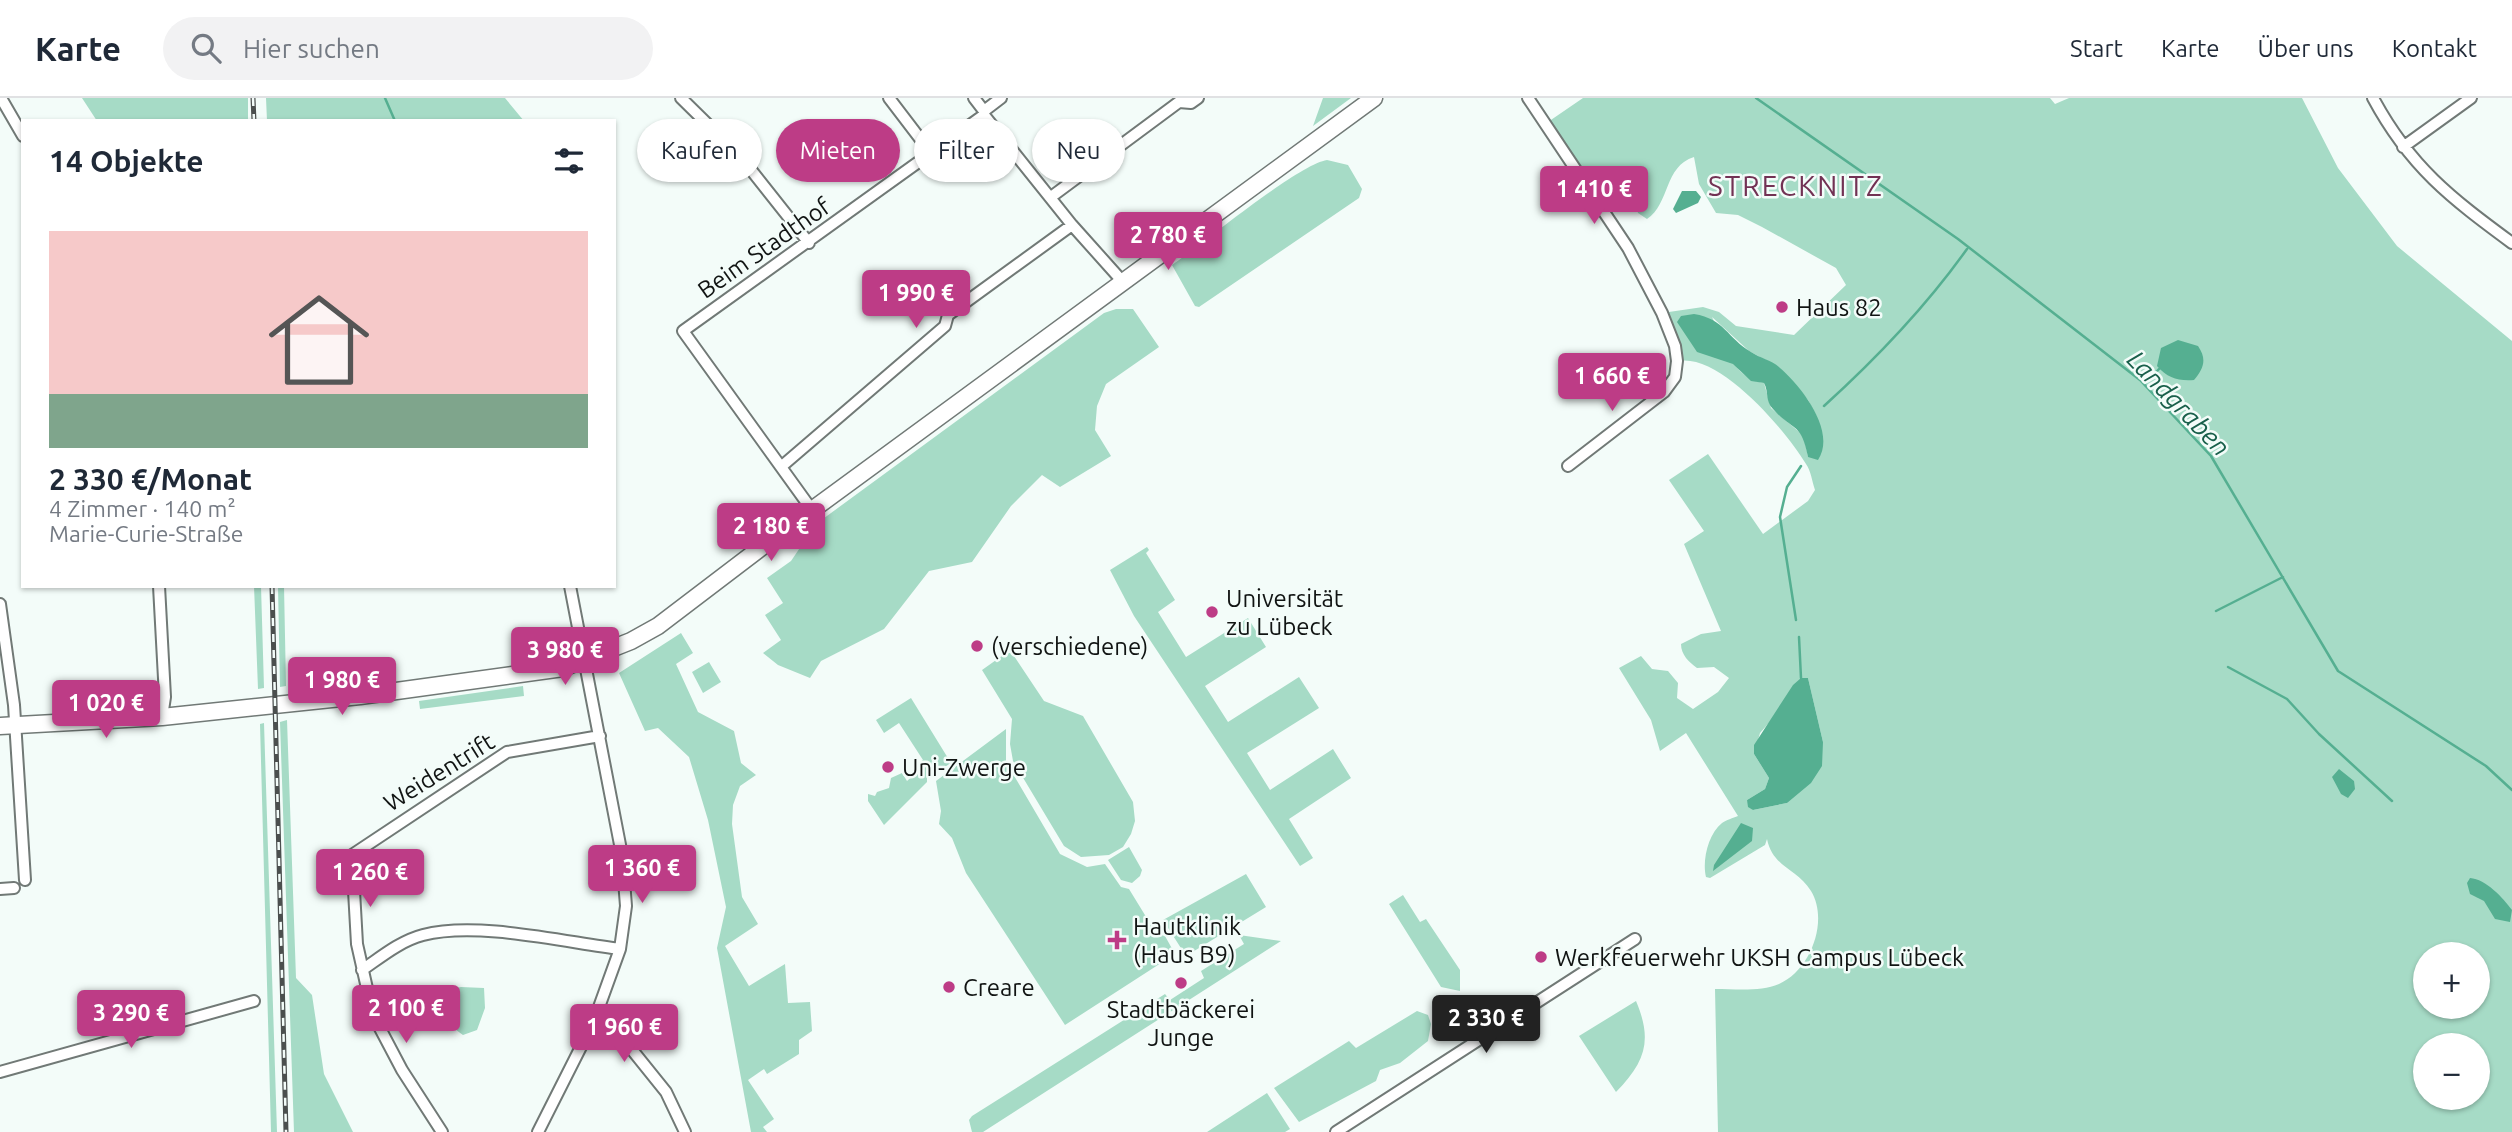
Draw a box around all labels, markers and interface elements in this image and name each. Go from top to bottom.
search box [163,17,653,80]
icon: search [187,29,225,67]
text: Karte [35,30,121,67]
text: Hier suchen [243,34,380,63]
text: Start [2070,35,2123,62]
text: Karte [2161,35,2220,62]
text: Über uns [2258,35,2354,62]
text: Kontakt [2392,35,2477,62]
chip: Kaufen [637,119,762,182]
chip: Mieten [776,119,900,182]
chip: Filter [914,119,1018,182]
chip: Neu [1032,119,1125,182]
icon: filters [550,142,588,180]
text: 14 Objekte [49,144,204,178]
pin: 1 410 € [1529,166,1659,226]
district label: STRECKNITZ [1708,170,1884,201]
text: 1 410 € [1556,176,1632,201]
street label: Beim Stadthof [693,192,836,304]
pin: 2 780 € [1103,212,1233,272]
text: 2 780 € [1130,222,1206,247]
pin: 1 990 € [851,271,981,330]
icon: home [256,277,382,403]
text: 1 990 € [878,280,954,305]
place label: Haus 82 [1796,294,1882,321]
marker: Haus 82 [1774,299,1790,315]
water label: Landgraben [2122,345,2236,461]
pin: 1 660 € [1547,354,1677,413]
text: 1 660 € [1574,363,1650,388]
text: 2 330 €/Monat [49,462,252,496]
text: 4 Zimmer · 140 m² [49,496,236,521]
pin: 2 180 € [706,504,836,563]
text: 2 180 € [733,513,809,538]
text: Marie-Curie-Straße [49,521,243,546]
place label: Universität zu Lübeck [1226,585,1344,640]
marker: Universität zu Lübeck [1204,604,1220,620]
pin: 3 980 € [500,628,630,687]
place label: (verschiedene) [991,633,1148,660]
text: 3 980 € [527,637,603,662]
marker: (verschiedene) [969,638,985,654]
pin: 1 980 € [277,658,407,717]
text: 1 980 € [304,667,380,692]
pin: 1 020 € [41,680,171,740]
text: 1 020 € [68,690,144,715]
street label: Weidentrift [379,727,500,817]
place label: Uni-Zwerge [902,754,1026,781]
marker: Uni-Zwerge [880,759,896,775]
pin: 1 360 € [577,846,707,905]
pin: 1 260 € [305,850,435,909]
text: 1 360 € [604,855,680,880]
text: 1 260 € [332,859,408,884]
place label: Hautklinik (Haus B9) [1133,913,1241,968]
marker: Hautklinik (Haus B9) [1107,930,1127,950]
map controls [2413,942,2490,1110]
button: + [2413,942,2490,1019]
place label: Werkfeuerwehr UKSH Campus Lübeck [1555,944,1964,971]
marker: Werkfeuerwehr UKSH Campus Lübeck [1533,949,1549,965]
place label: Creare [963,974,1035,1001]
marker: Stadtbäckerei Junge [1173,975,1189,991]
marker: Creare [941,979,957,995]
pin: 2 100 € [341,986,471,1045]
pin: 3 290 € [66,990,196,1050]
text: 2 100 € [368,995,444,1020]
place label: Stadtbäckerei Junge [1107,996,1255,1051]
pin: 2 330 € [1421,996,1551,1055]
text: 3 290 € [93,1000,169,1025]
pin: 1 960 € [559,1004,689,1064]
text: 2 330 € [1448,1005,1524,1030]
text: 1 960 € [586,1014,662,1039]
button: − [2413,1033,2490,1110]

